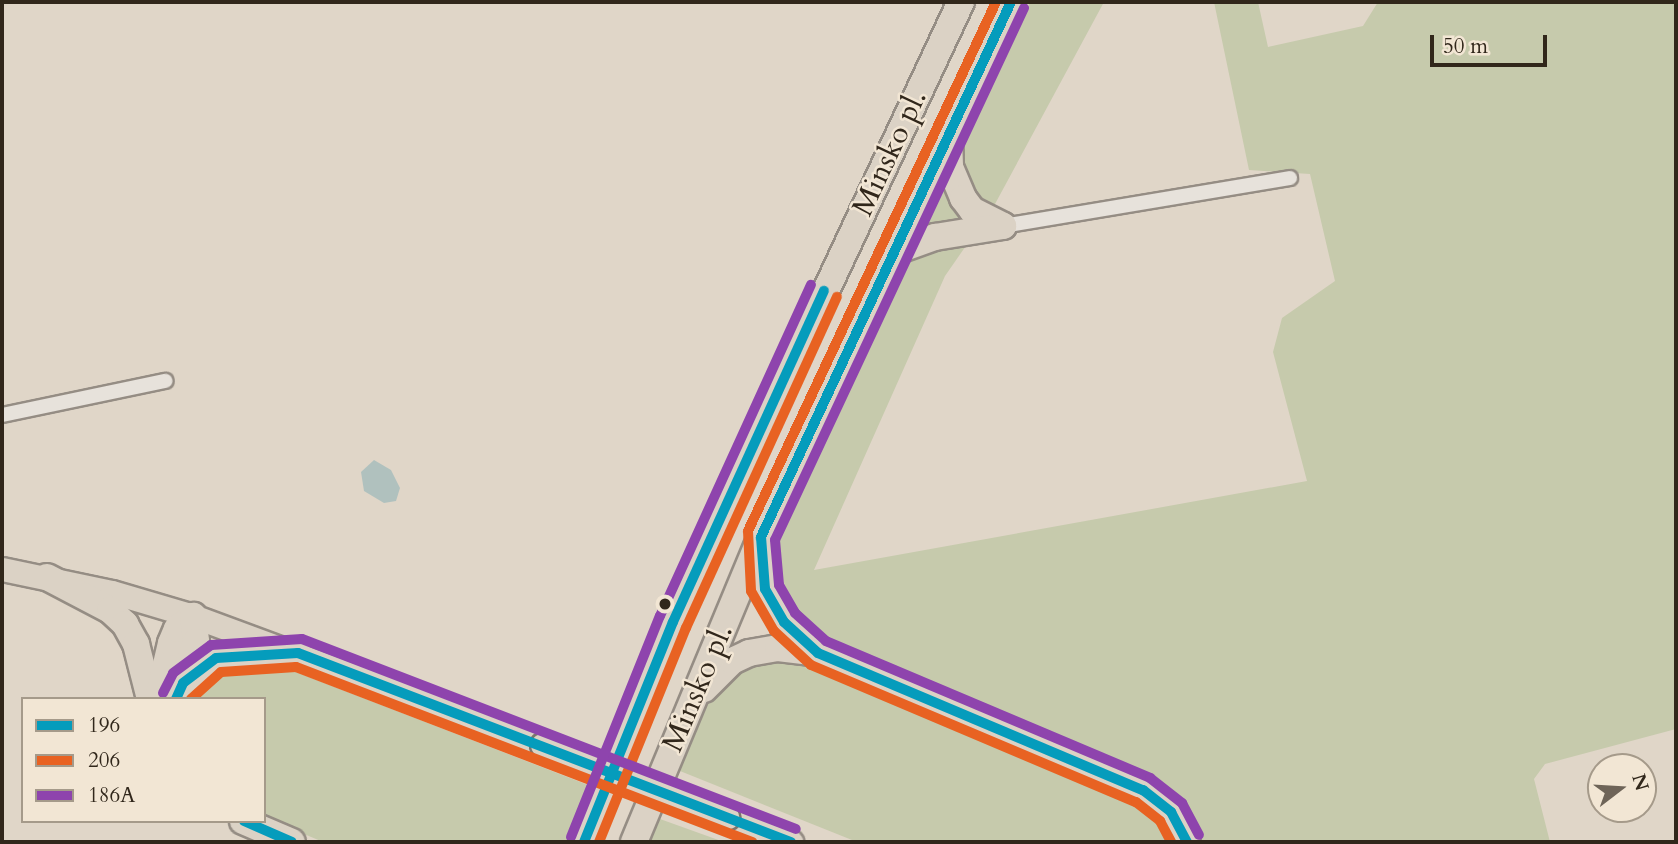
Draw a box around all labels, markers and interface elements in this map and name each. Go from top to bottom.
scale bar [1433,21,1550,65]
text: 50 m [1443,32,1488,61]
street label: Minsko pl. [845,84,935,222]
unlabelled marker [658,597,672,611]
street label: Minsko pl. [655,619,741,757]
legend [21,697,266,823]
text: 196 [88,711,120,740]
text: 206 [88,746,120,775]
north arrow [1587,753,1657,823]
text: N [1625,771,1655,794]
text: 186A [88,781,135,810]

